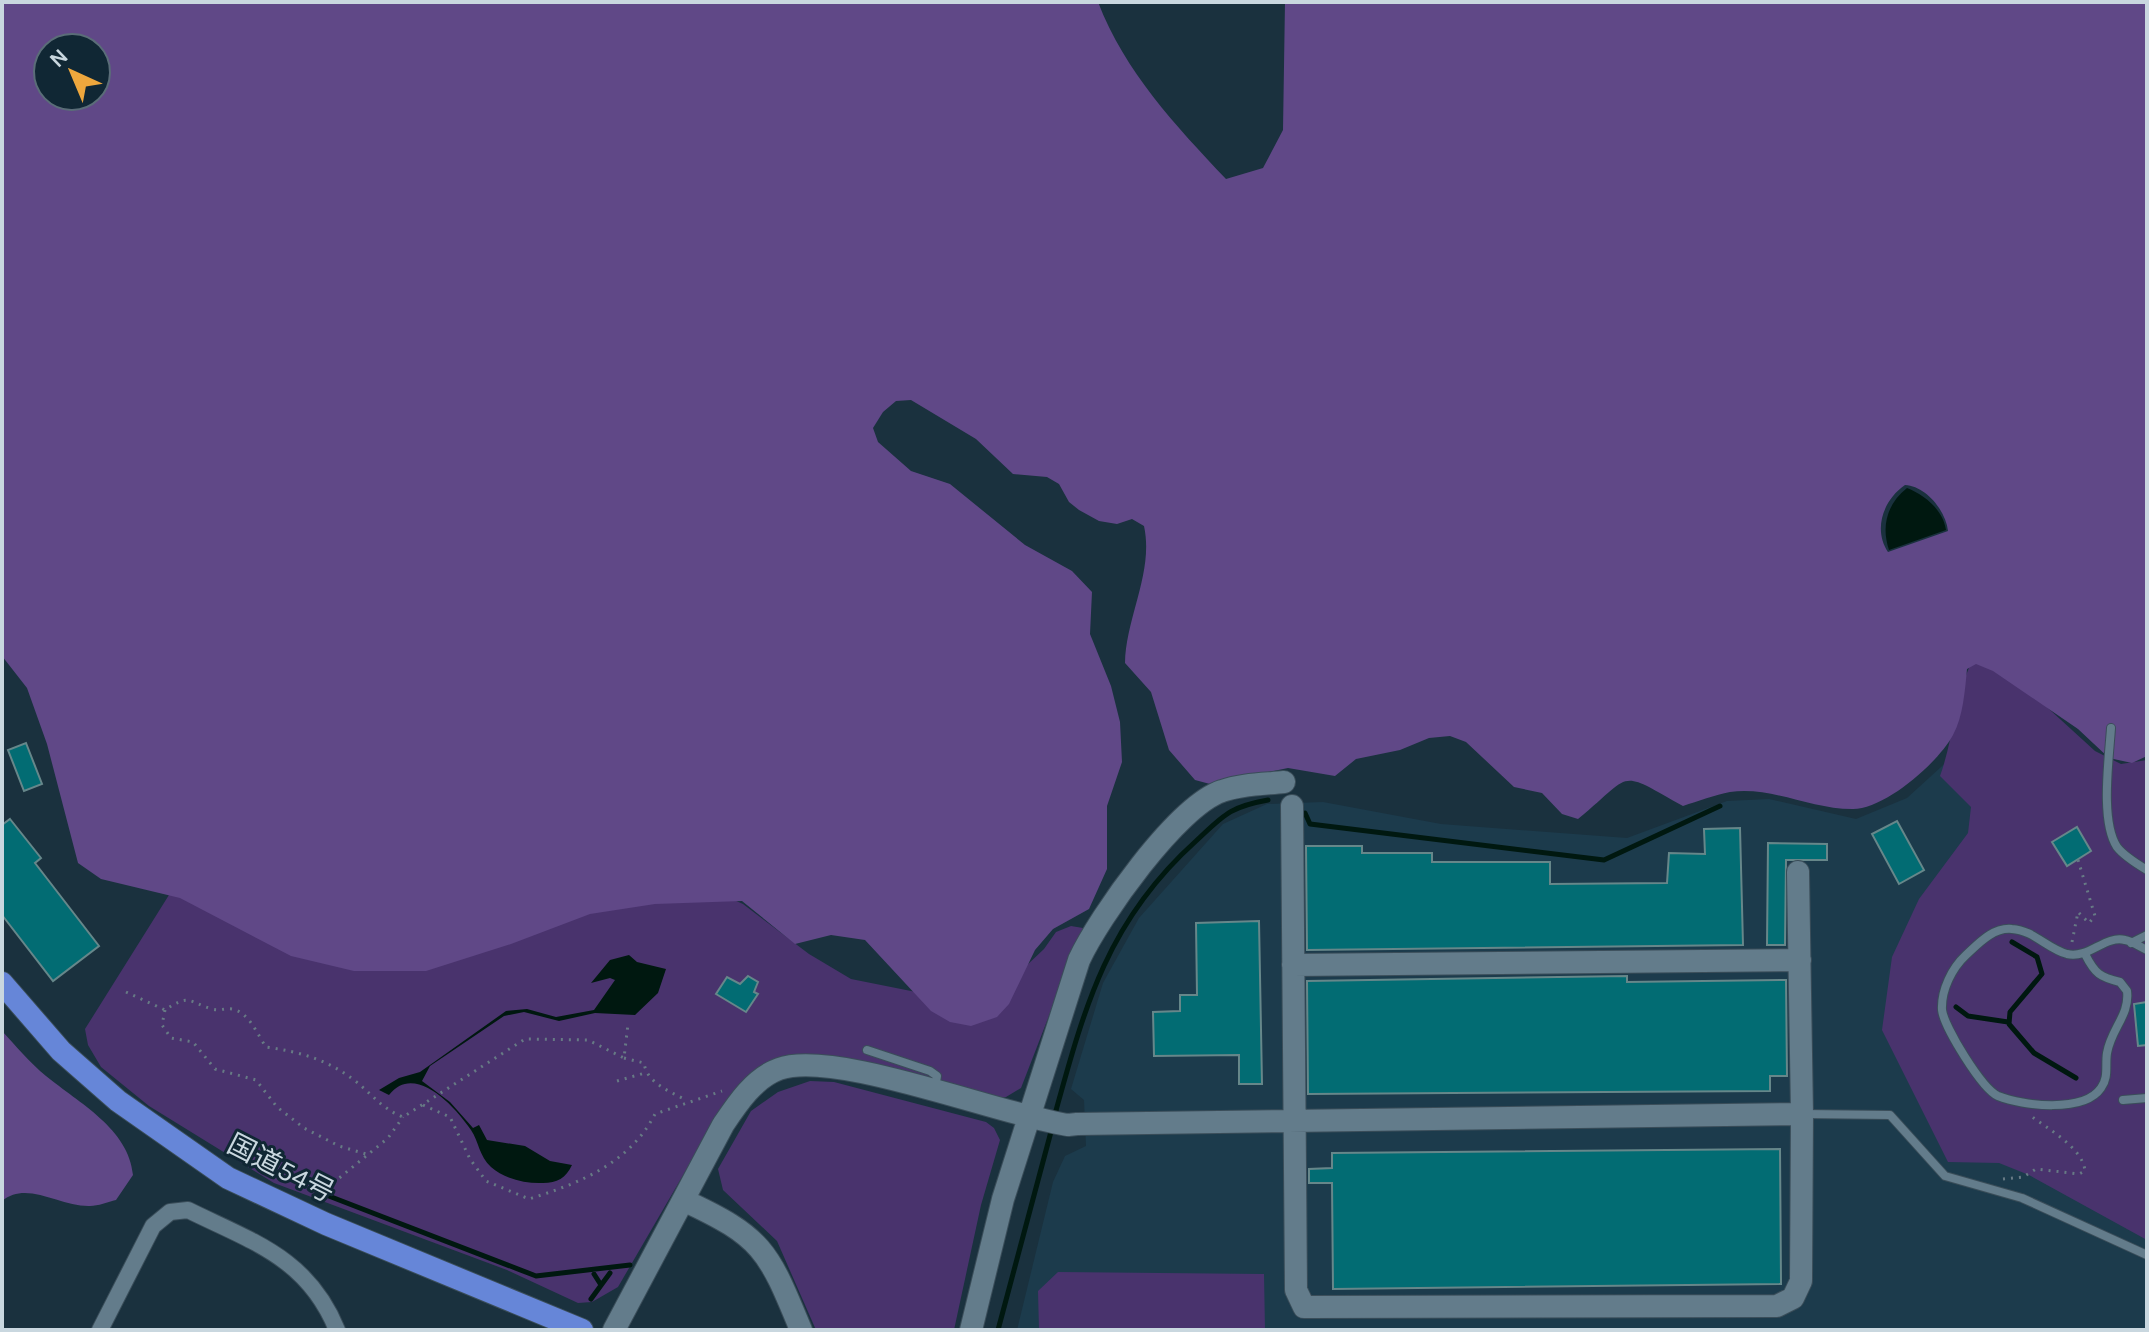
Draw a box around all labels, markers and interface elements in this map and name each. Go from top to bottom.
north arrow [32,32,112,112]
text: N [44,43,74,73]
street label: 国道54号 [222,1127,340,1209]

